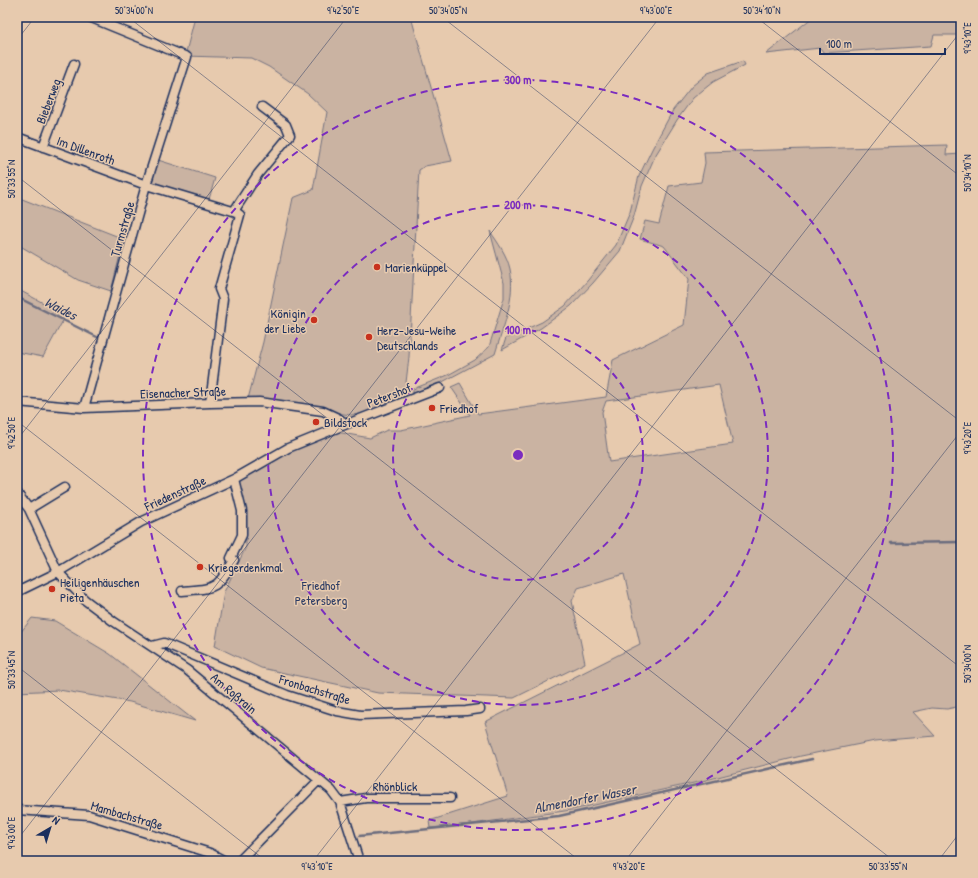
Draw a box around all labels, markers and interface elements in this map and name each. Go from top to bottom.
text: 50°34'00"N [115,4,153,17]
text: 9°42'50"E [327,4,360,17]
text: 50°34'05"N [429,4,467,17]
text: 9°43'00"E [640,4,673,17]
text: 50°34'10"N [743,4,781,17]
text: 9°43'10"E [961,22,974,54]
scale bar [820,30,945,56]
text: 100 m [826,35,852,52]
text: 300 m [504,71,532,88]
street label: Bieberweg [31,76,65,126]
street label: Im Dillenroth [54,131,118,169]
text: 50°34'10"N [961,154,974,192]
text: 50°33'55"N [5,160,18,198]
text: 200 m [504,196,532,213]
street label: Turmstraße [106,199,138,259]
place label: Marienküppel [385,258,448,276]
marker: Marienküppel [372,262,382,272]
water label: Waides [42,292,82,325]
place label: Königin der Liebe [264,304,306,337]
marker: Königin der Liebe [309,315,319,325]
place label: Herz-Jesu-Weihe Deutschlands [377,321,456,354]
text: 100 m [505,321,531,338]
marker: Herz-Jesu-Weihe Deutschlands [364,332,374,342]
street label: Petershof [364,378,414,412]
street label: Eisenacher Straße [140,382,226,402]
place label: Friedhof [439,399,479,417]
marker: Friedhof [427,403,437,413]
place label: Bildstock [324,413,368,431]
text: 9°42'50"E [5,416,18,449]
marker: Bildstock [311,417,321,427]
text: 9°43'20"E [961,421,974,454]
centre of rings [511,448,525,462]
street label: Friedenstraße [141,471,209,515]
place label: Kriegerdenkmal [208,558,283,576]
marker: Kriegerdenkmal [195,562,205,572]
place label: Heiligenhäuschen Pieta [60,573,140,606]
park label: Friedhof Petersberg [295,576,347,609]
marker: Heiligenhäuschen Pieta [47,584,57,594]
text: 50°34'00"N [961,645,974,683]
text: 50°33'45"N [5,651,18,689]
street label: Am Roßrain [207,668,261,718]
street label: Fronbachstraße [276,669,353,708]
street label: Rhönblick [373,777,418,795]
water label: Almendorfer Wasser [532,778,639,817]
street label: Mambachstraße [89,796,165,834]
north arrow [30,808,70,848]
text: N [50,813,63,828]
text: 9°43'00"E [5,816,18,849]
text: 9°43'10"E [301,860,333,873]
text: 9°43'20"E [613,860,646,873]
text: 50°33'55"N [869,860,907,873]

